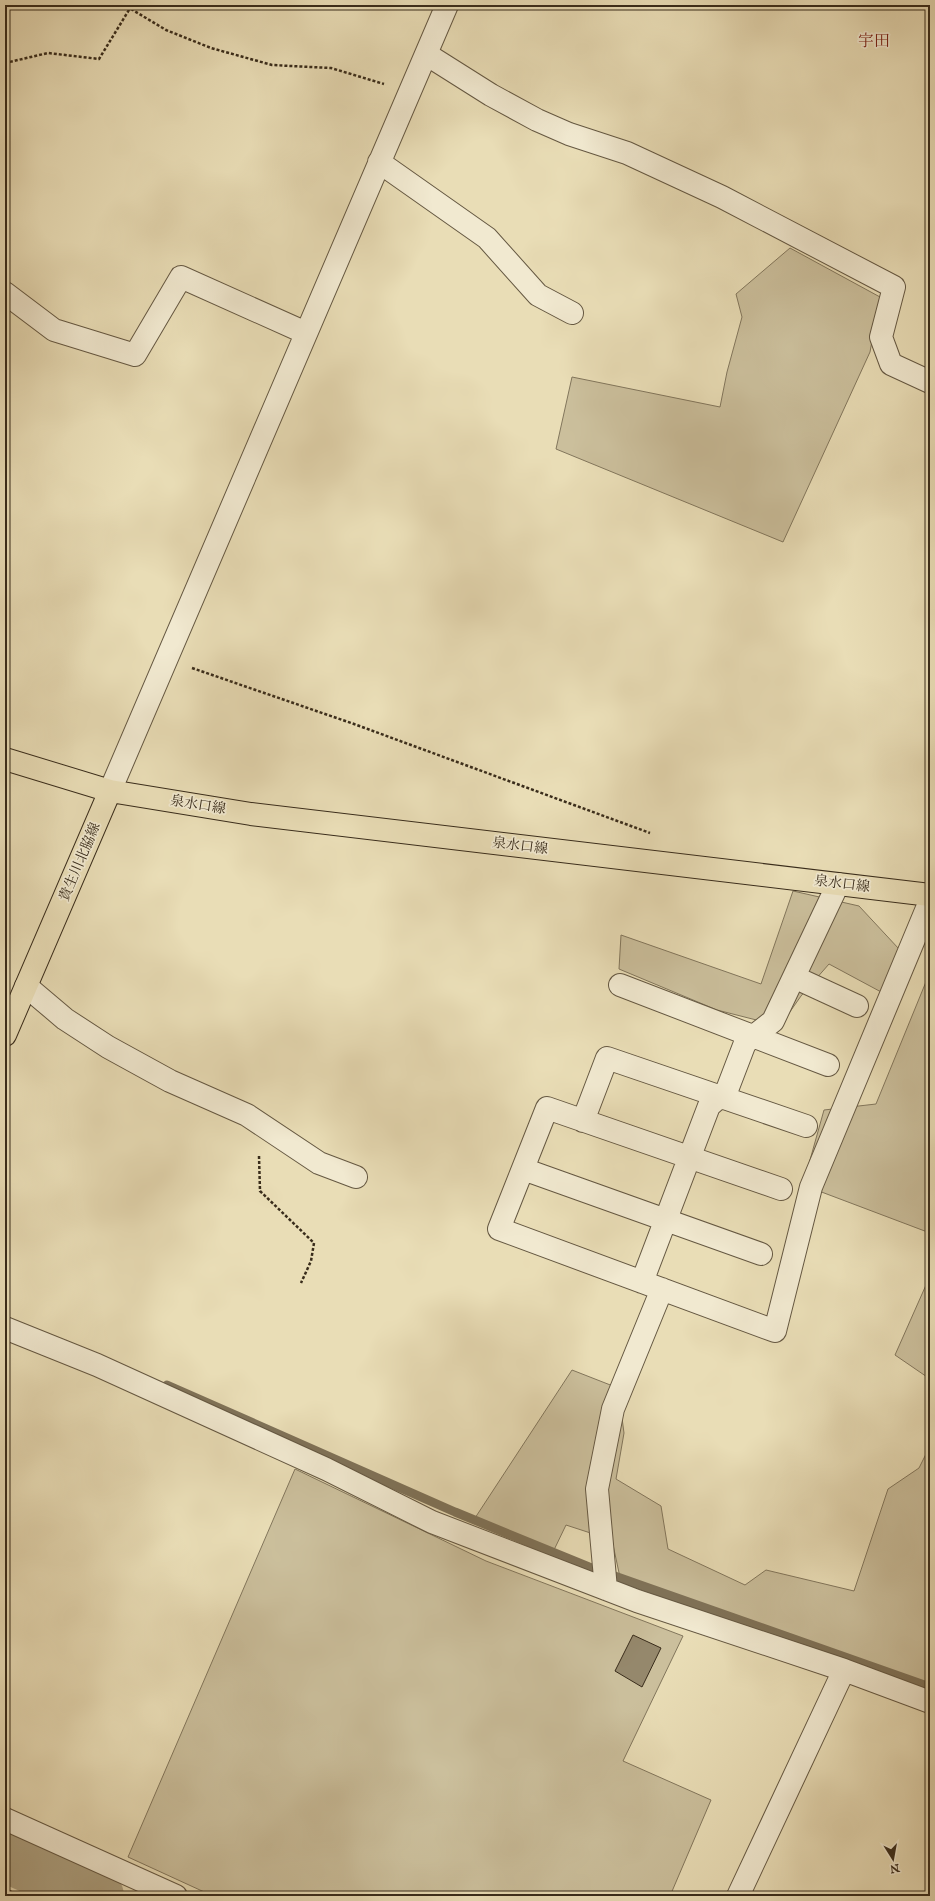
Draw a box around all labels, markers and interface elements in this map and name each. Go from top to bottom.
district label: 宇田 [858,32,890,52]
street label: 泉水口線 [169,792,227,818]
street label: 貴生川北脇線 [55,820,105,904]
street label: 泉水口線 [491,834,549,858]
street label: 泉水口線 [813,872,871,896]
north arrow [873,1839,913,1879]
text: N [888,1860,902,1876]

